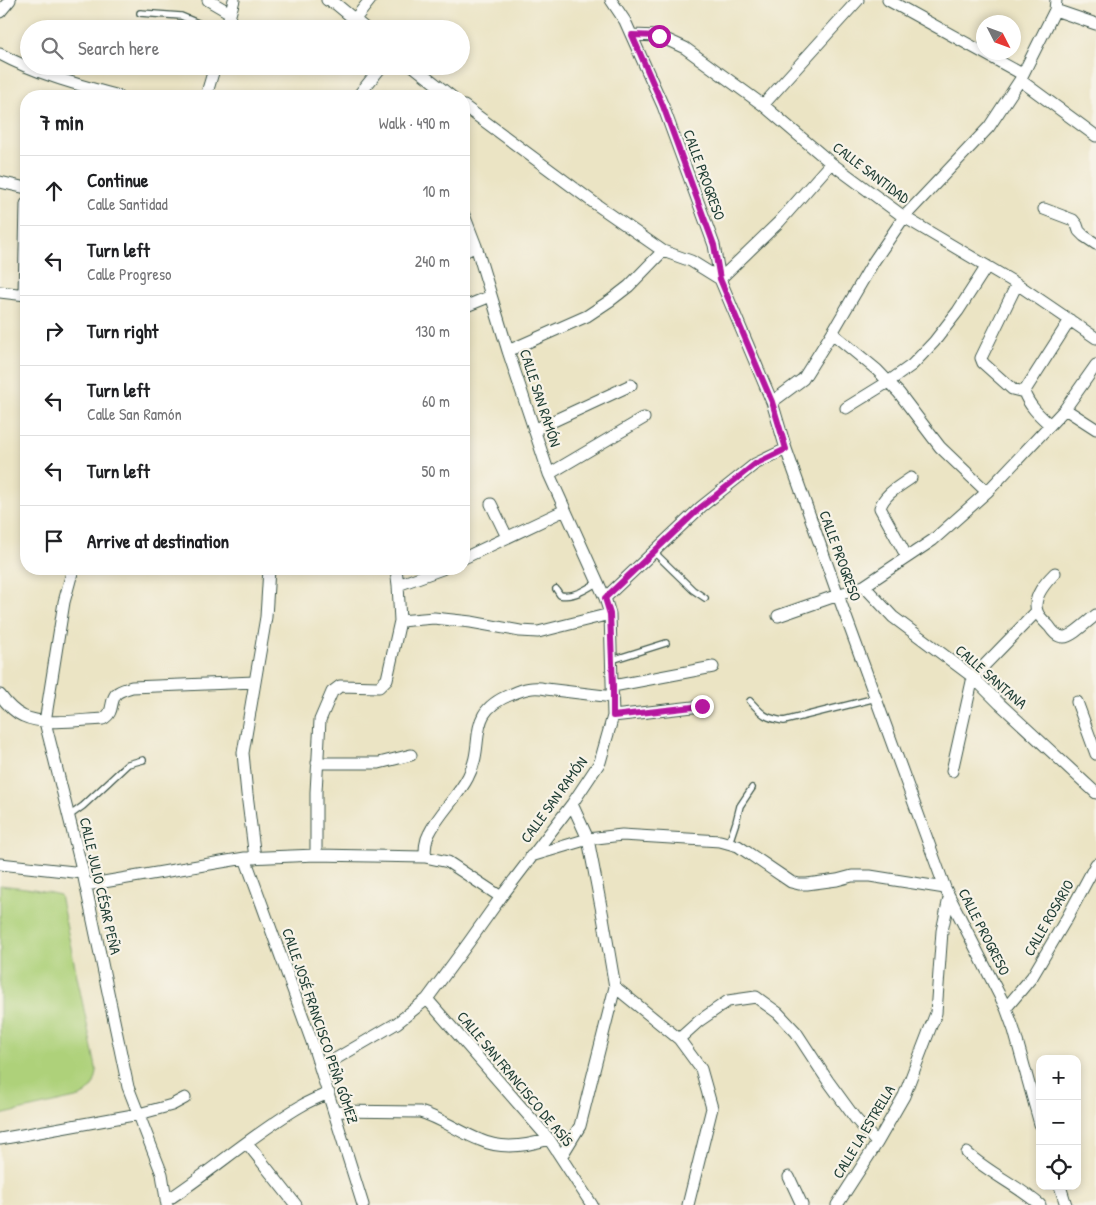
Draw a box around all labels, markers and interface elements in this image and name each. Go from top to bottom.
north arrow [976,15,1021,60]
search box [20,20,470,75]
route start [648,25,671,48]
icon: search [38,34,66,62]
text: Search here [78,35,159,61]
text: 7 min [40,108,84,137]
text: Walk · 490 m [379,112,450,134]
street label: CALLE PROGRESO [678,127,731,223]
street label: CALLE SANTIDAD [829,137,915,209]
text: Continue [87,167,148,193]
icon: ahead [40,177,68,205]
text: 10 m [422,180,450,202]
text: Calle Santidad [87,193,168,215]
text: Turn left [87,237,150,263]
icon: left [40,247,68,275]
text: 240 m [415,250,450,272]
text: Calle Progreso [87,263,172,285]
icon: right [40,317,68,345]
text: Turn right [87,318,158,344]
text: 130 m [415,320,450,342]
street label: CALLE SAN RAMÓN [515,346,566,450]
text: Turn left [87,377,150,403]
icon: left [40,387,68,415]
text: 60 m [422,390,450,412]
text: Calle San Ramón [87,403,182,425]
icon: left [40,457,68,485]
text: Turn left [87,458,150,484]
text: 50 m [422,460,450,482]
street label: CALLE PROGRESO [814,508,867,604]
icon: arrive [40,527,68,555]
text: Arrive at destination [87,528,229,554]
street label: CALLE SANTANA [951,640,1032,714]
route end [691,695,714,718]
street label: CALLE SAN RAMÓN [515,752,592,847]
street label: CALLE JULIO CÉSAR PEÑA [75,815,127,957]
street label: CALLE ROSARIO [1018,876,1079,960]
street label: CALLE PROGRESO [954,885,1015,979]
street label: CALLE JOSÉ FRANCISCO PEÑA GÓMEZ [277,925,364,1127]
street label: CALLE SAN FRANCISCO DE ASÍS [453,1007,578,1151]
map controls [1036,1055,1081,1190]
button: + [1036,1055,1081,1100]
street label: CALLE LA ESTRELLA [827,1081,900,1182]
button: − [1036,1100,1081,1145]
button: locate [1036,1145,1081,1190]

